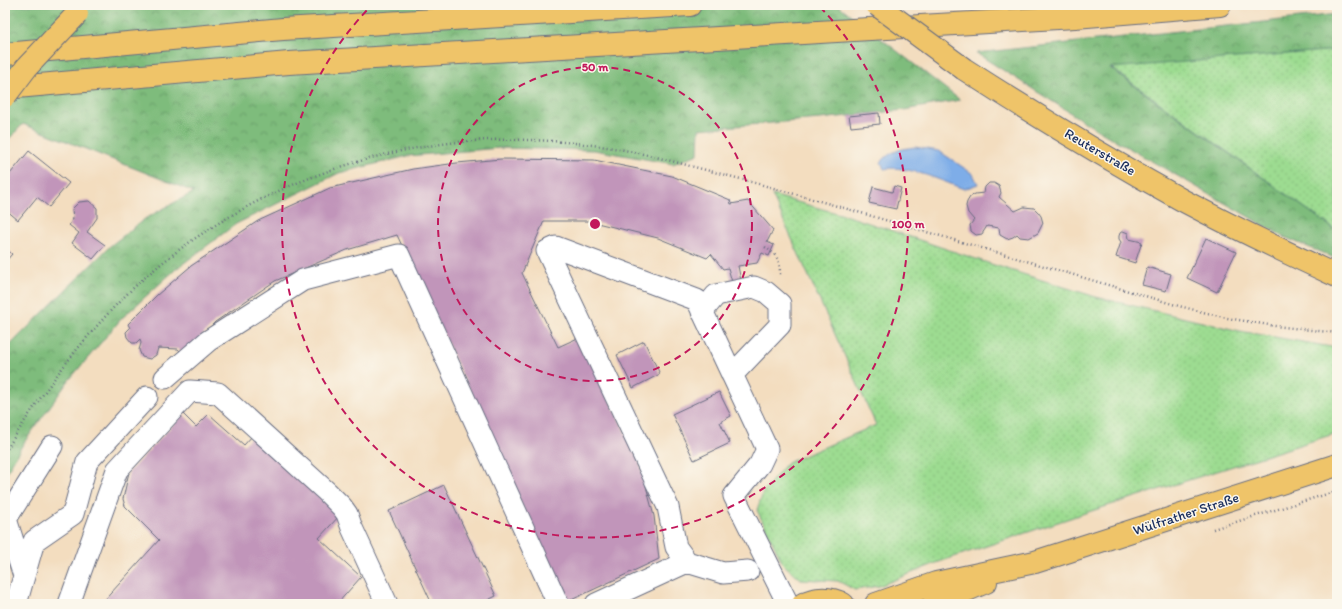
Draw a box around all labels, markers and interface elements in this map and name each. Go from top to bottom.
text: 50 m [582,60,609,74]
street label: Reuterstraße [1061,125,1139,179]
centre of rings [588,217,602,231]
text: 100 m [891,217,925,231]
street label: Wülfrather Straße [1131,489,1241,539]

